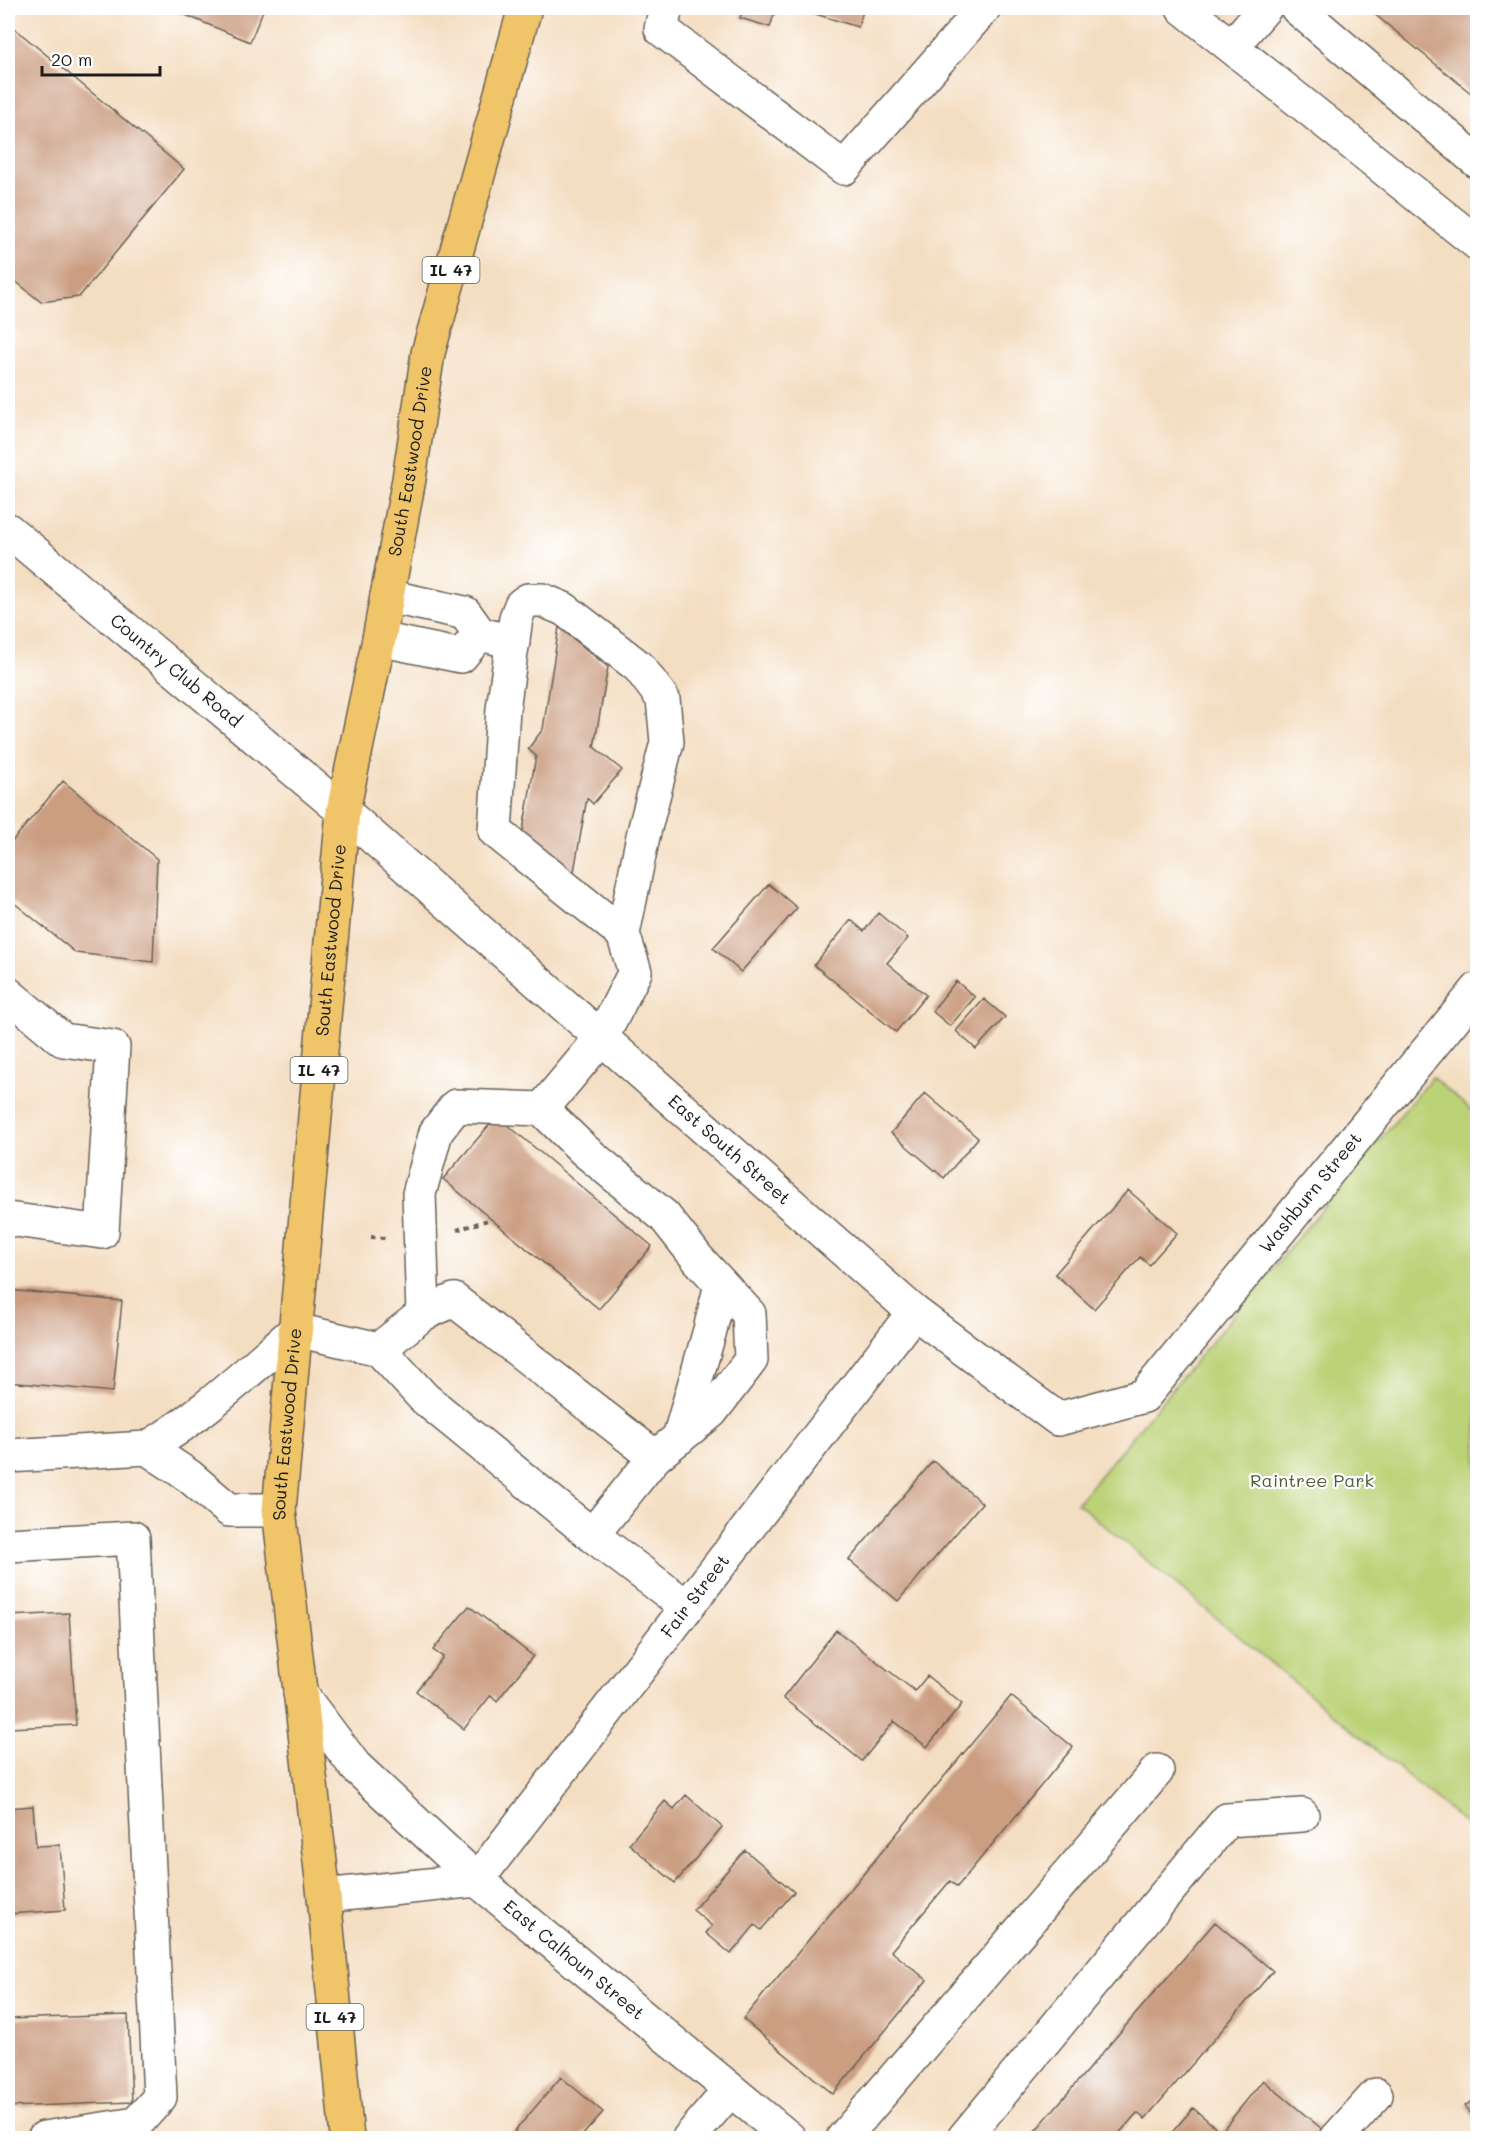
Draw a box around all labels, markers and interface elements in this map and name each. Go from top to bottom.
scale bar [42,39,160,77]
text: 20 m [51,47,92,71]
road number: IL 47 [422,257,480,283]
street label: South Eastwood Drive [382,364,437,558]
street label: Country Club Road [106,608,247,732]
street label: South Eastwood Drive [309,843,351,1037]
road number: IL 47 [290,1057,348,1083]
street label: East South Street [663,1089,796,1209]
street label: Washburn Street [1253,1127,1367,1258]
street label: South Eastwood Drive [266,1327,307,1522]
park label: Raintree Park [1250,1468,1374,1492]
street label: Fair Street [655,1549,734,1642]
street label: East Calhoun Street [499,1894,650,2025]
road number: IL 47 [306,2004,364,2030]

